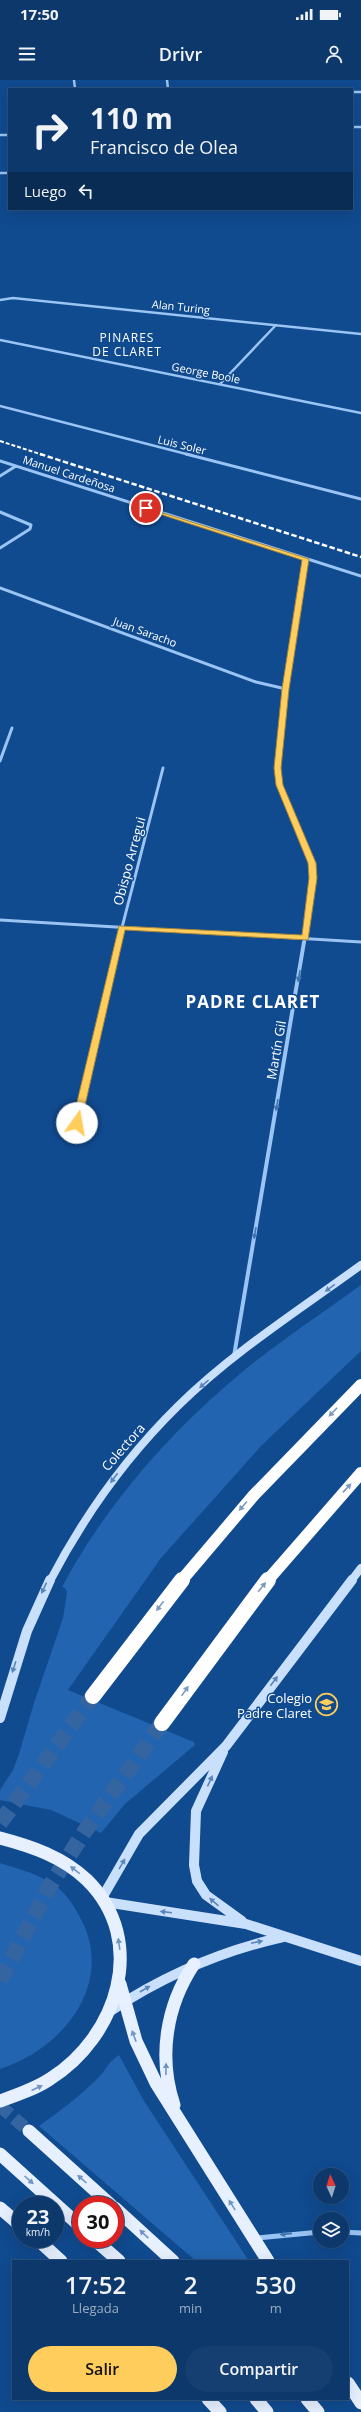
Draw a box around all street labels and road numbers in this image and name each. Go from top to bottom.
street label: Alan Turing [151,296,211,317]
street label: George Boole [171,359,242,387]
street label: Luis Soler [156,431,208,458]
street label: Manuel Cardeñosa [21,451,117,496]
street label: Juan Saracho [110,613,179,650]
street label: Obispo Arregui [109,815,149,907]
street label: Martín Gil [262,1019,290,1081]
street label: Colectora [97,1419,149,1475]

